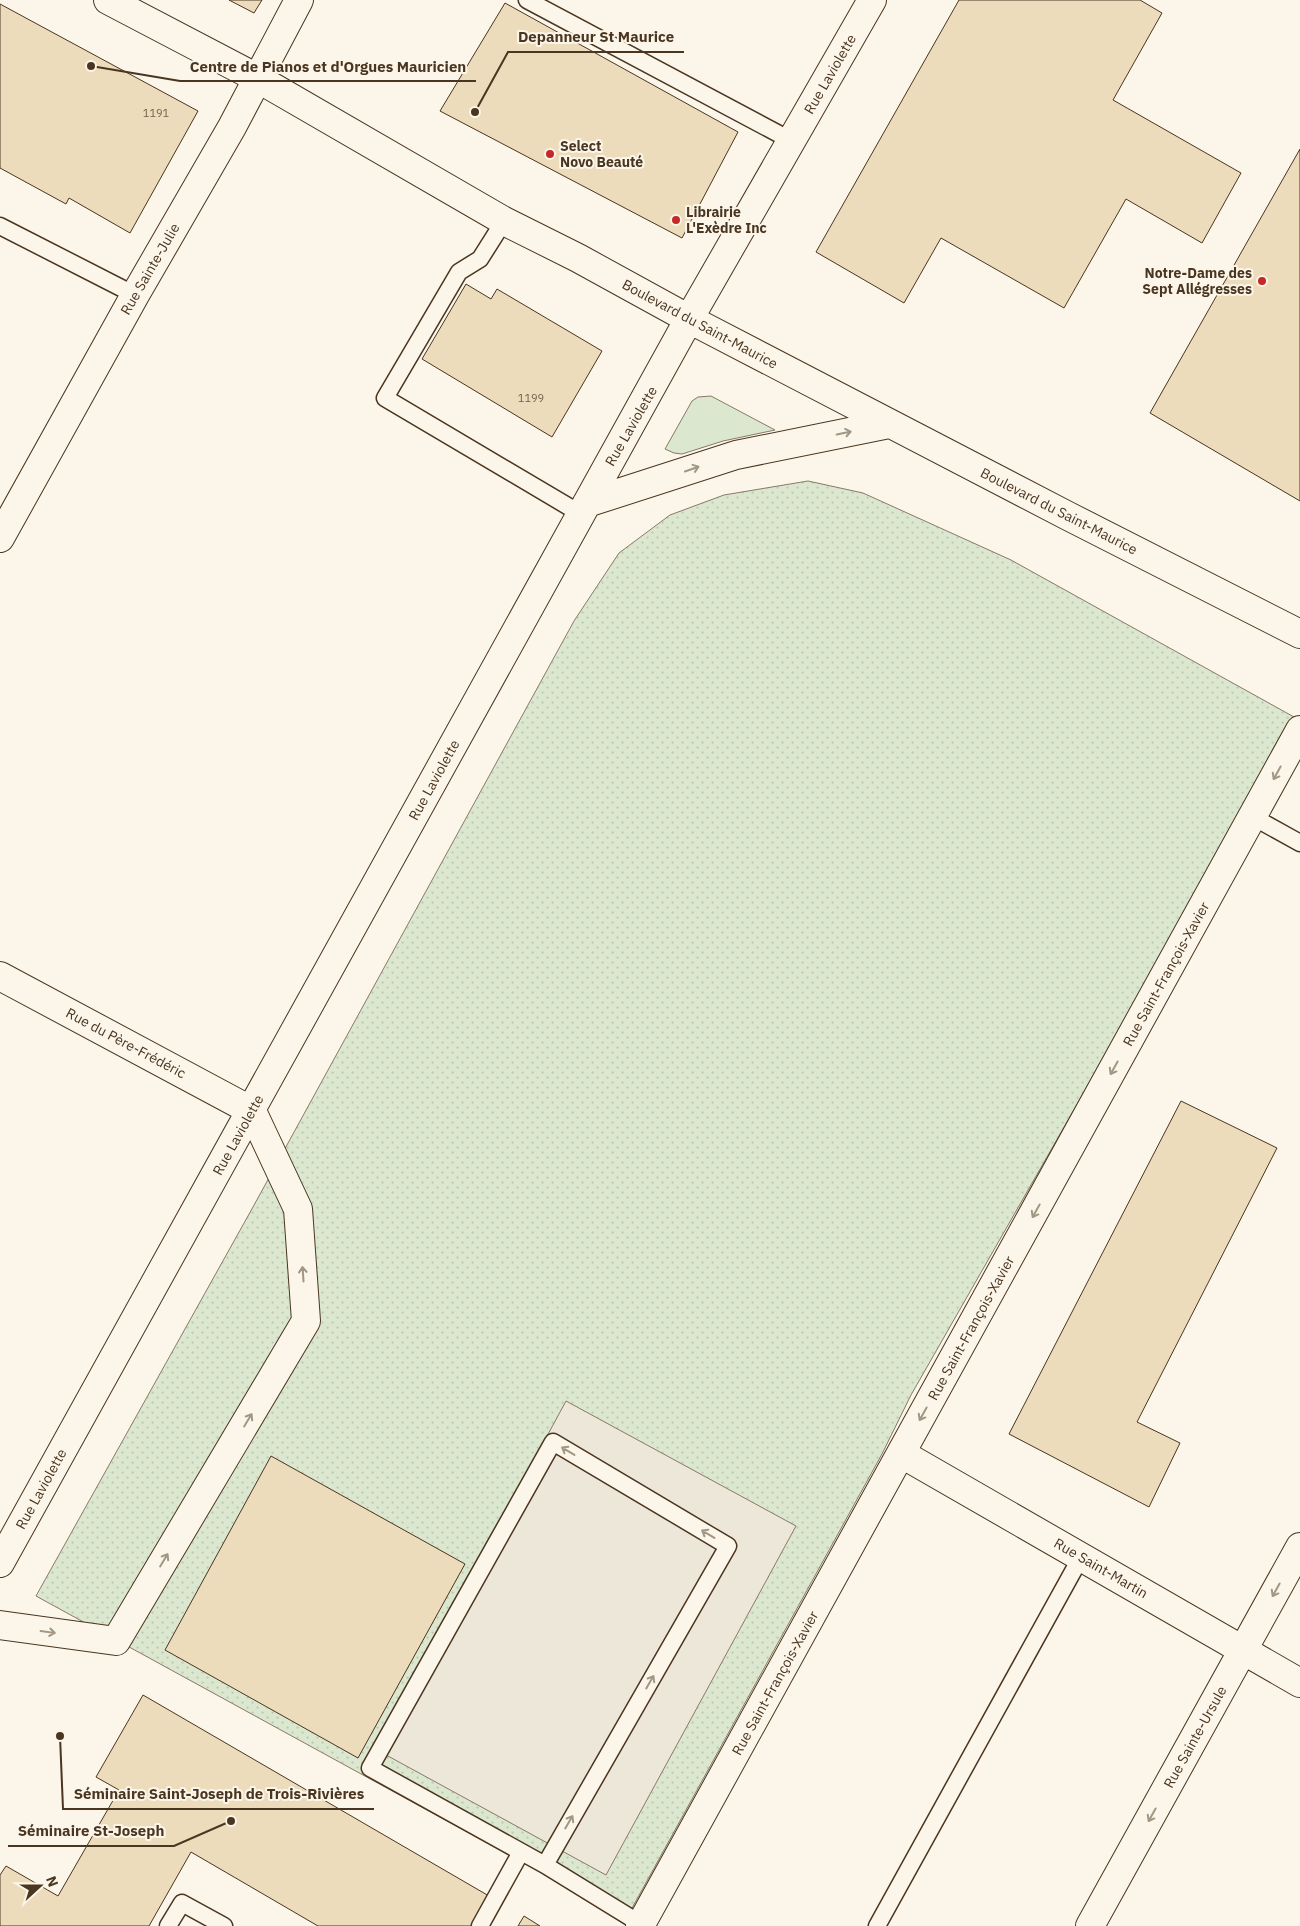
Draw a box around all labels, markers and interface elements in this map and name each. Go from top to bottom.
callout: Depanneur St Maurice [508,22,684,52]
text: Depanneur St Maurice [518,27,674,46]
street label: Rue Laviolette [800,31,860,117]
callout: Centre de Pianos et d'Orgues Mauricien [180,51,476,81]
text: Centre de Pianos et d'Orgues Mauricien [190,57,466,76]
house number: 1191 [143,106,170,120]
place label: Select Novo Beauté [560,137,643,171]
marker: Select Novo Beauté [544,148,556,160]
place label: Librairie L'Exèdre Inc [686,203,767,237]
marker: Librairie L'Exèdre Inc [670,214,682,226]
street label: Rue Sainte-Julie [116,220,184,318]
place label: Notre-Dame des Sept Allégresses [1142,264,1252,298]
street label: Boulevard du Saint-Maurice [619,275,781,373]
marker: Notre-Dame des Sept Allégresses [1256,275,1268,287]
street label: Rue Laviolette [601,383,661,469]
house number: 1199 [518,391,544,405]
one-way arrow [836,427,852,437]
one-way arrow [684,463,700,473]
street label: Boulevard du Saint-Maurice [977,464,1141,559]
street label: Rue Laviolette [404,736,464,823]
one-way arrow [1272,765,1281,780]
street label: Rue Saint-François-Xavier [1119,899,1213,1049]
street label: Rue du Père-Frédéric [63,1004,189,1082]
one-way arrow [1109,1061,1119,1076]
street label: Rue Laviolette [208,1091,268,1178]
one-way arrow [1030,1203,1040,1217]
street label: Rue Saint-François-Xavier [924,1253,1018,1403]
one-way arrow [298,1266,308,1282]
one-way arrow [918,1407,928,1421]
one-way arrow [243,1414,253,1428]
street label: Rue Laviolette [11,1445,71,1532]
one-way arrow [562,1445,576,1455]
one-way arrow [702,1528,716,1538]
street label: Rue Saint-Martin [1051,1534,1151,1602]
one-way arrow [160,1553,170,1567]
one-way arrow [1271,1582,1281,1597]
street label: Rue Saint-François-Xavier [728,1608,822,1758]
one-way arrow [40,1627,56,1637]
one-way arrow [645,1675,655,1689]
street label: Rue Sainte-Ursule [1159,1682,1231,1791]
callout: Séminaire Saint-Joseph de Trois‑Rivières [63,1779,374,1809]
text: Séminaire Saint-Joseph de Trois‑Rivières [74,1784,365,1803]
one-way arrow [1147,1808,1157,1823]
callout: Séminaire St-Joseph [8,1816,174,1846]
one-way arrow [564,1816,574,1830]
text: Séminaire St-Joseph [18,1821,164,1840]
north arrow [15,1861,65,1911]
text: N [42,1873,62,1889]

